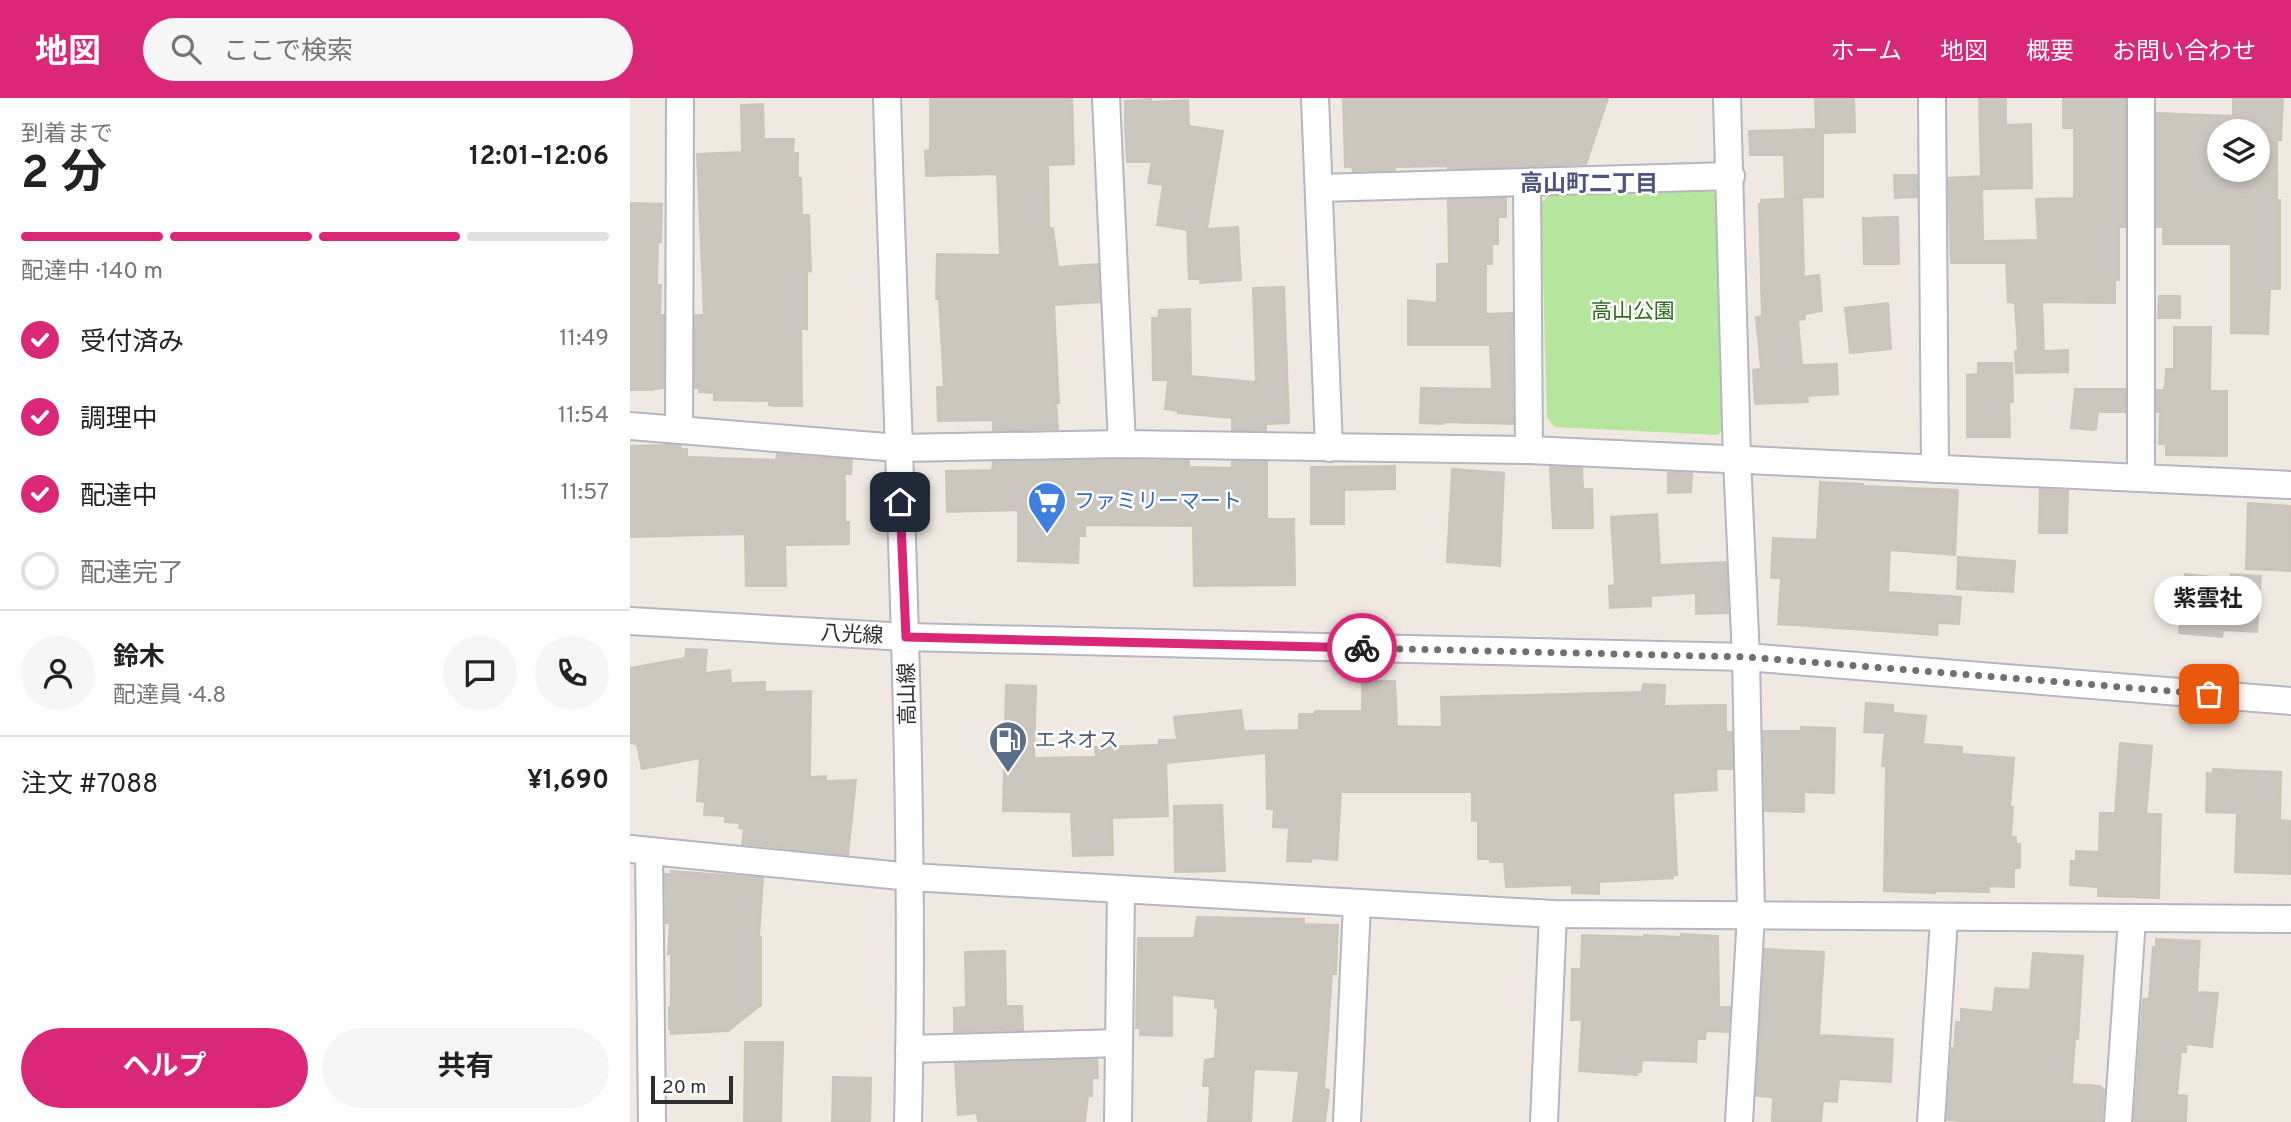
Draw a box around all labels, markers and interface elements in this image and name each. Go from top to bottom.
search box [143,18,633,81]
icon: search [167,30,205,68]
text: 地図 [35,33,101,75]
text: ここで検索 [223,36,353,69]
text: ホーム [1831,38,1902,68]
text: 地図 [1940,38,1988,68]
text: 概要 [2026,38,2074,68]
text: お問い合わせ [2112,38,2256,68]
map controls [2207,119,2270,182]
button: layers [2207,119,2270,182]
text: 到着まで [21,121,113,150]
text: 12:01–12:06 [469,141,609,174]
text: 2 分 [21,146,107,205]
district label: 高山町二丁目 [1520,171,1658,200]
text: 配達中 · 140 m [21,258,163,287]
park label: 高山公園 [1591,299,1675,326]
icon: check [21,321,59,359]
text: 11:49 [559,325,609,354]
text: 受付済み [80,327,184,360]
icon: check [21,398,59,436]
text: 11:54 [558,402,609,431]
text: 調理中 [80,404,158,437]
pin [870,472,930,532]
icon: check [21,475,59,513]
text: 11:57 [561,479,609,508]
supermarket icon: ファミリーマート [1026,480,1068,535]
text: 配達中 [80,481,158,514]
icon: home [881,483,919,521]
place label: ファミリーマート [1074,489,1242,516]
text: 配達完了 [80,558,184,591]
callout: 紫雲社 [2155,575,2263,624]
text: 紫雲社 [2174,586,2243,615]
courier [1327,613,1397,683]
street label: 八光線 [820,620,884,651]
icon: bike [1343,629,1381,667]
button: person [21,636,95,710]
button: chat [443,636,517,710]
button: phone [535,636,609,710]
text: 鈴木 [113,642,165,675]
street label: 高山線 [894,662,923,726]
pin [2179,664,2239,724]
icon: bag [2190,675,2228,713]
text: 配達員 · 4.8 [113,682,226,711]
fuel station icon: エネオス [987,719,1029,774]
place label: エネオス [1035,728,1119,755]
text: ¥1,690 [527,765,609,798]
text: 注文 #7088 [21,769,158,802]
button: ヘルプ [21,1028,308,1108]
button: 共有 [322,1028,609,1108]
scale bar [651,1073,733,1105]
text: 20 m [662,1076,706,1100]

